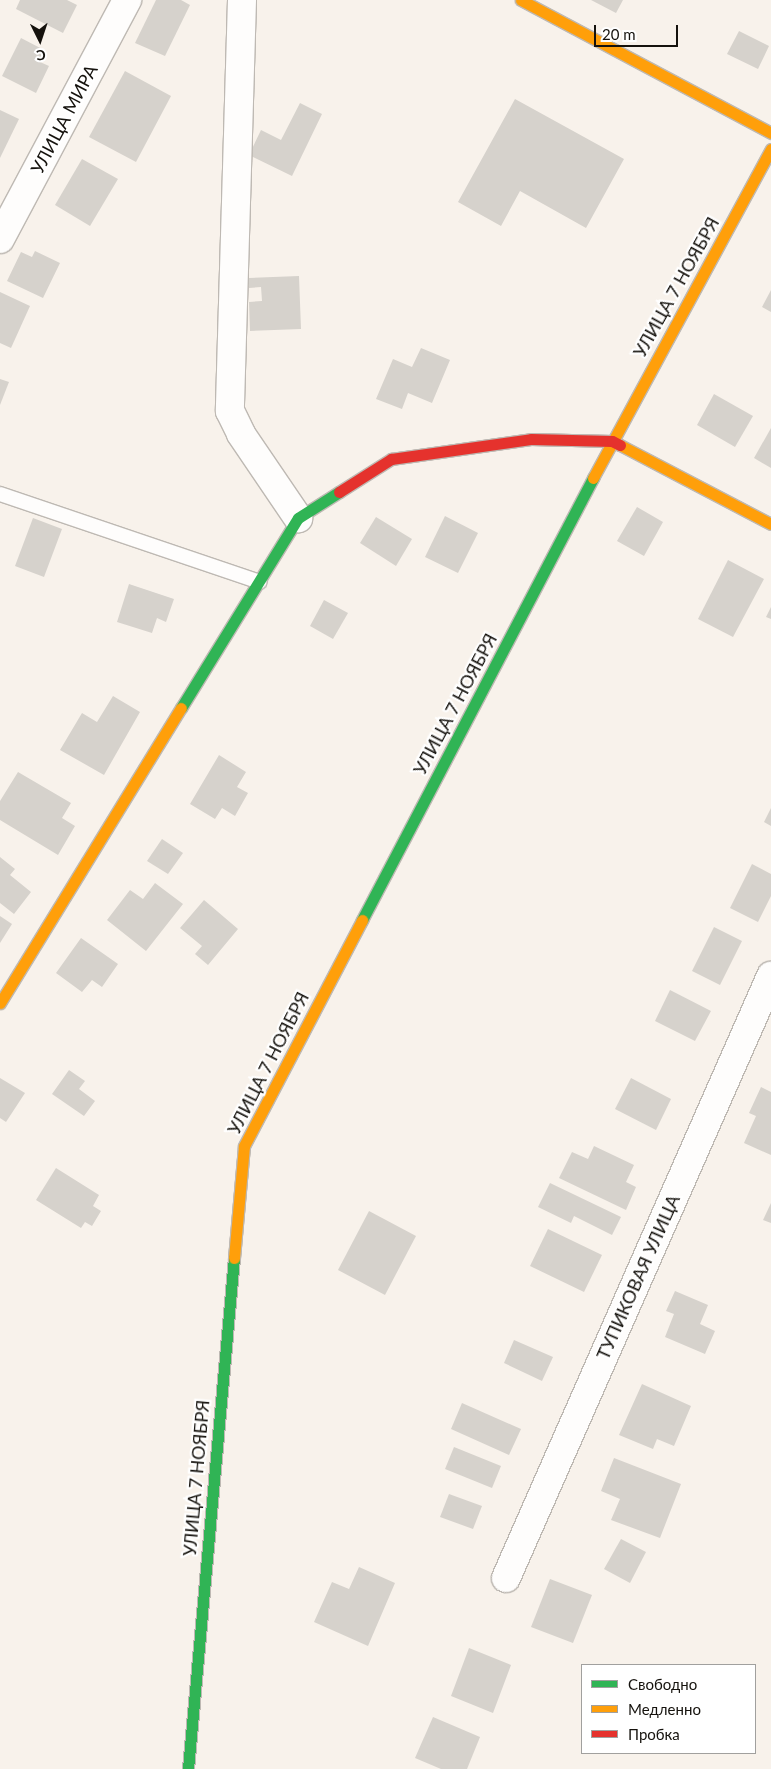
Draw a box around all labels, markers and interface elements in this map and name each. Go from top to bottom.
north arrow [15,15,65,65]
scale bar [596,15,680,47]
text: 20 m [602,25,636,43]
text: С [36,47,46,64]
street label: УЛИЦА МИРА [26,61,102,177]
street label: УЛИЦА 7 НОЯБРЯ [629,213,723,361]
street label: УЛИЦА 7 НОЯБРЯ [409,630,501,778]
street label: УЛИЦА 7 НОЯБРЯ [223,988,313,1138]
street label: ТУПИКОВАЯ УЛИЦА [592,1191,684,1363]
street label: УЛИЦА 7 НОЯБРЯ [178,1399,214,1557]
legend [581,1664,756,1754]
text: Свободно [628,1675,697,1693]
text: Медленно [628,1700,701,1718]
text: Пробка [628,1725,680,1743]

